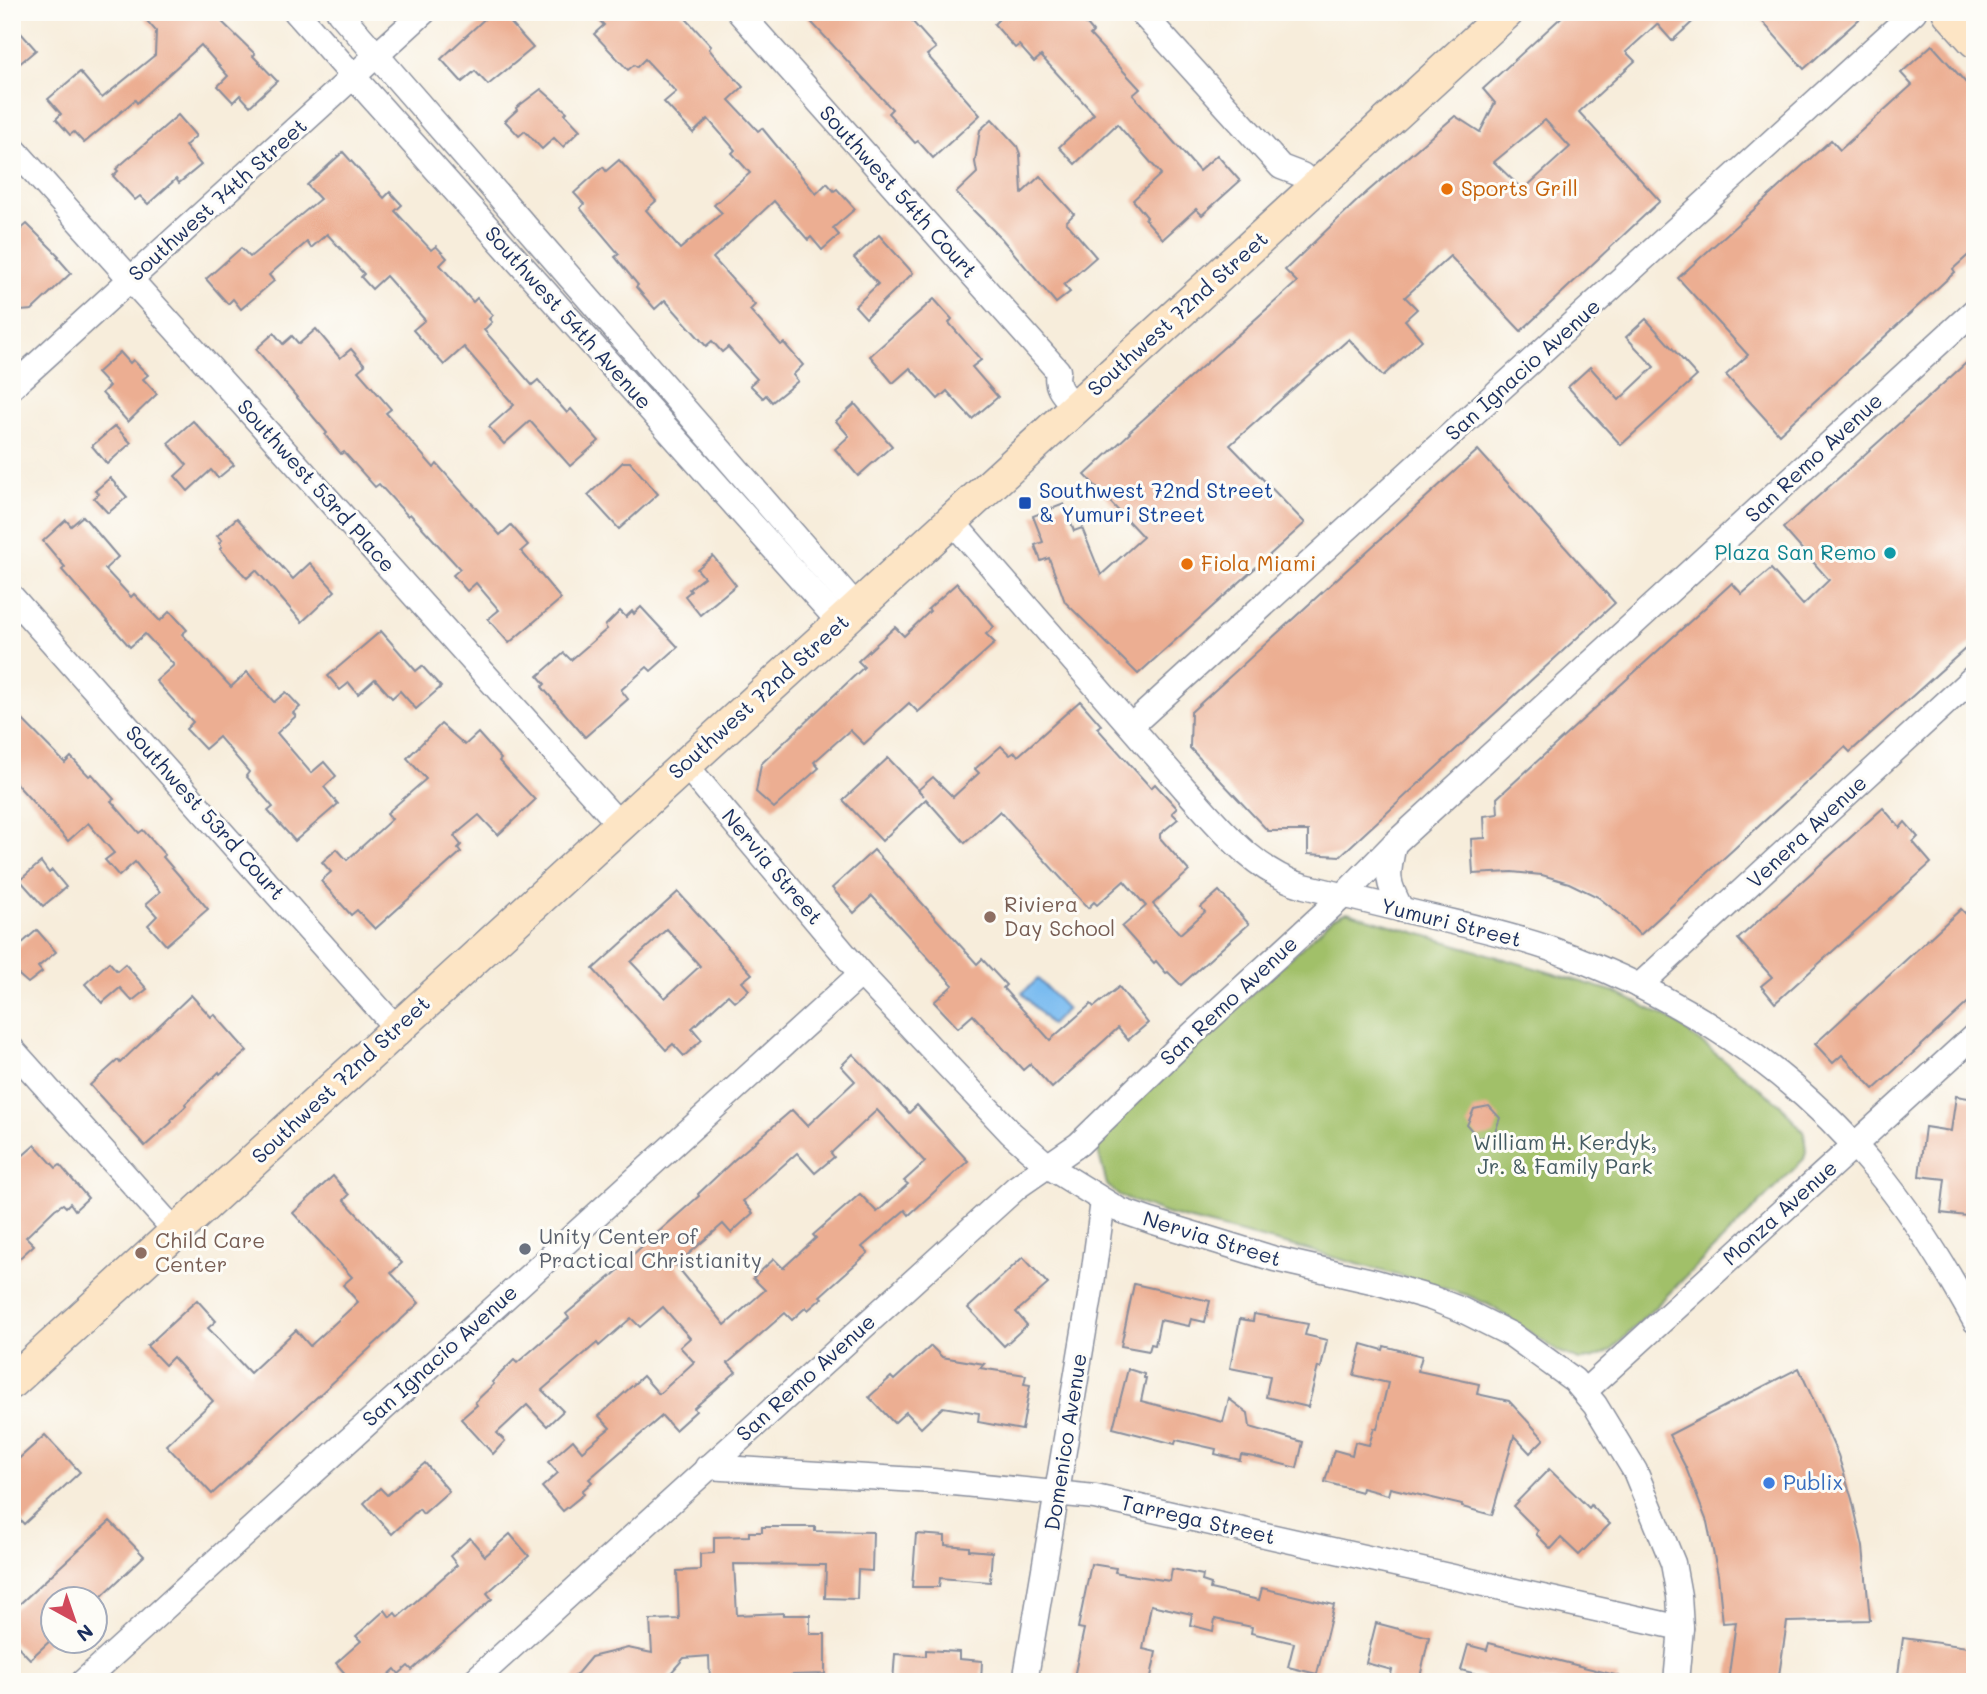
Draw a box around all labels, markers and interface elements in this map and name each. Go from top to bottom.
street label: Southwest 54th Court [814,99,984,283]
street label: Southwest 74th Street [122,112,312,286]
place label: Sports Grill [1461,174,1578,201]
marker: Sports Grill [1439,181,1455,197]
street label: Southwest 54th Avenue [480,220,659,414]
street label: Southwest 72nd Street [1081,224,1273,401]
street label: San Ignacio Avenue [1439,292,1605,446]
street label: San Remo Avenue [1739,386,1887,528]
street label: Southwest 53rd Place [232,393,402,577]
place label: Southwest 72nd Street & Yumuri Street [1039,476,1273,527]
marker: Southwest 72nd Street & Yumuri Street [1017,495,1033,511]
place label: Plaza San Remo [1714,538,1876,565]
marker: Plaza San Remo [1882,545,1898,561]
place label: Fiola Miami [1201,549,1316,576]
marker: Fiola Miami [1179,556,1195,572]
street label: Southwest 72nd Street [662,607,854,784]
street label: Southwest 53rd Court [120,719,292,905]
street label: Venera Avenue [1740,768,1872,893]
street label: Nervia Street [717,802,830,930]
place label: Riviera Day School [1004,890,1115,941]
street label: Yumuri Street [1378,891,1524,952]
marker: Riviera Day School [982,909,998,925]
street label: San Remo Avenue [1154,929,1302,1071]
street label: Southwest 72nd Street [245,989,435,1169]
park label: William H. Kerdyk, Jr. & Family Park [1473,1128,1657,1179]
street label: Monza Avenue [1716,1153,1842,1270]
street label: Nervia Street [1140,1204,1285,1271]
place label: Unity Center of Practical Christianity [539,1222,762,1273]
place label: Child Care Center [155,1226,265,1277]
marker: Unity Center of Practical Christianity [517,1241,533,1257]
marker: Child Care Center [133,1245,149,1261]
street label: San Ignacio Avenue [356,1278,522,1432]
street label: San Remo Avenue [730,1307,880,1447]
street label: Domenico Avenue [1037,1351,1092,1532]
place label: Publix [1783,1468,1843,1495]
marker: Publix [1761,1475,1777,1491]
street label: Tarrega Street [1118,1488,1278,1549]
north arrow [38,1586,108,1656]
text: N [72,1619,99,1648]

